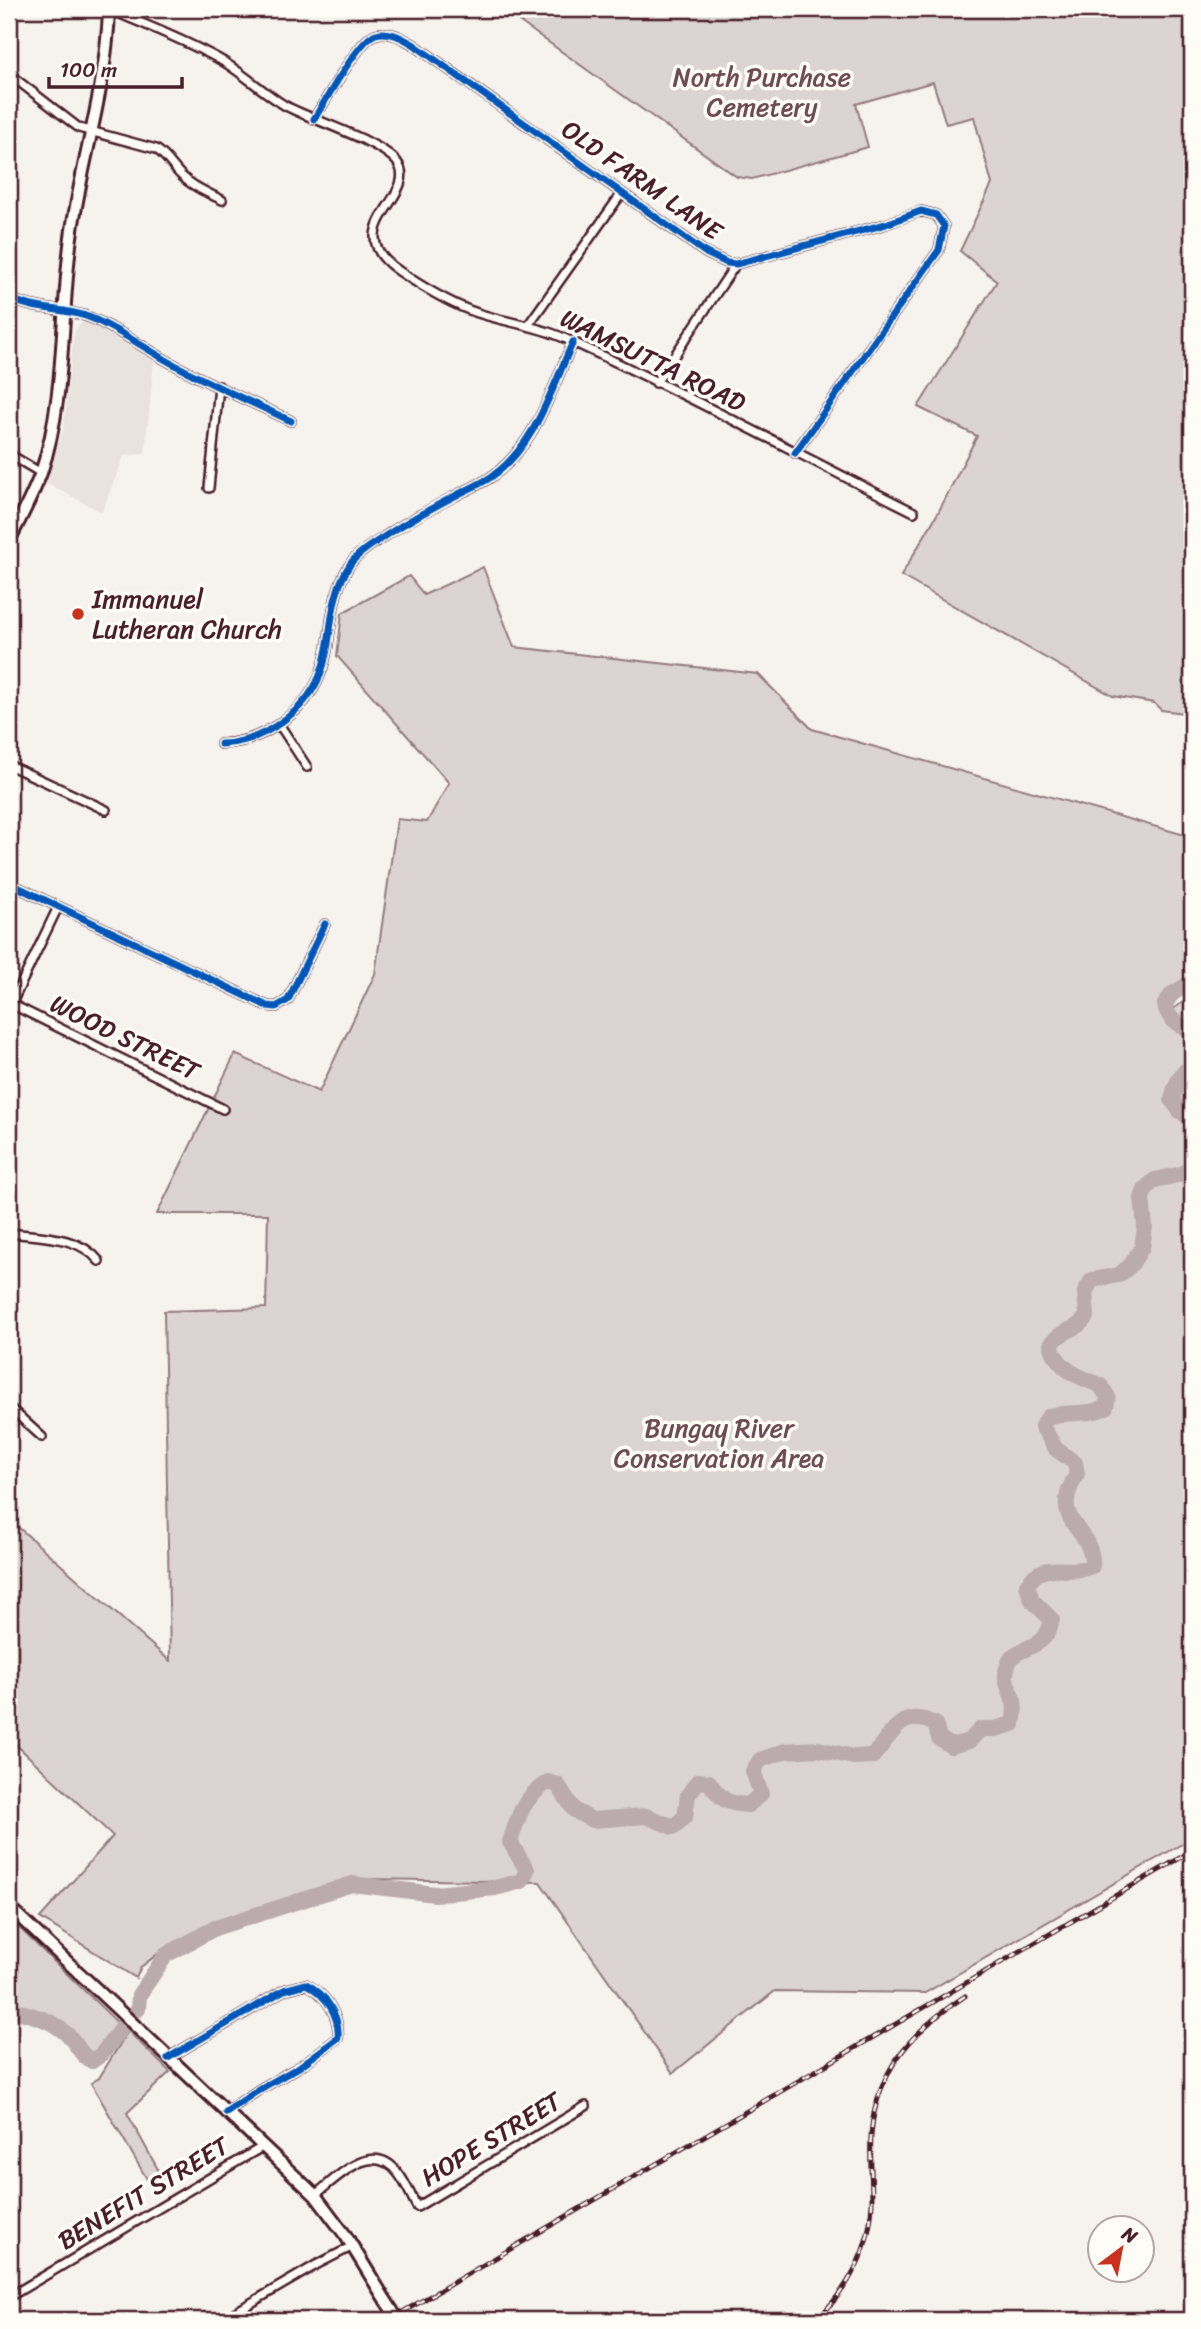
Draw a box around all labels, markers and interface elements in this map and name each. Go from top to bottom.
scale bar [49,46,182,90]
text: 100 m [60,51,117,89]
park label: North Purchase Cemetery [673,54,851,130]
street label: OLD FARM LANE [552,107,734,254]
street label: WAMSUTTA ROAD [552,295,754,425]
place label: Immanuel Lutheran Church [91,576,282,652]
marker: Immanuel Lutheran Church [70,606,86,622]
street label: WOOD STREET [42,981,210,1094]
park label: Bungay River Conservation Area [614,1405,824,1481]
street label: HOPE STREET [412,2078,572,2199]
street label: BENEFIT STREET [48,2122,240,2262]
north arrow [1086,2214,1156,2284]
text: N [1115,2217,1145,2253]

